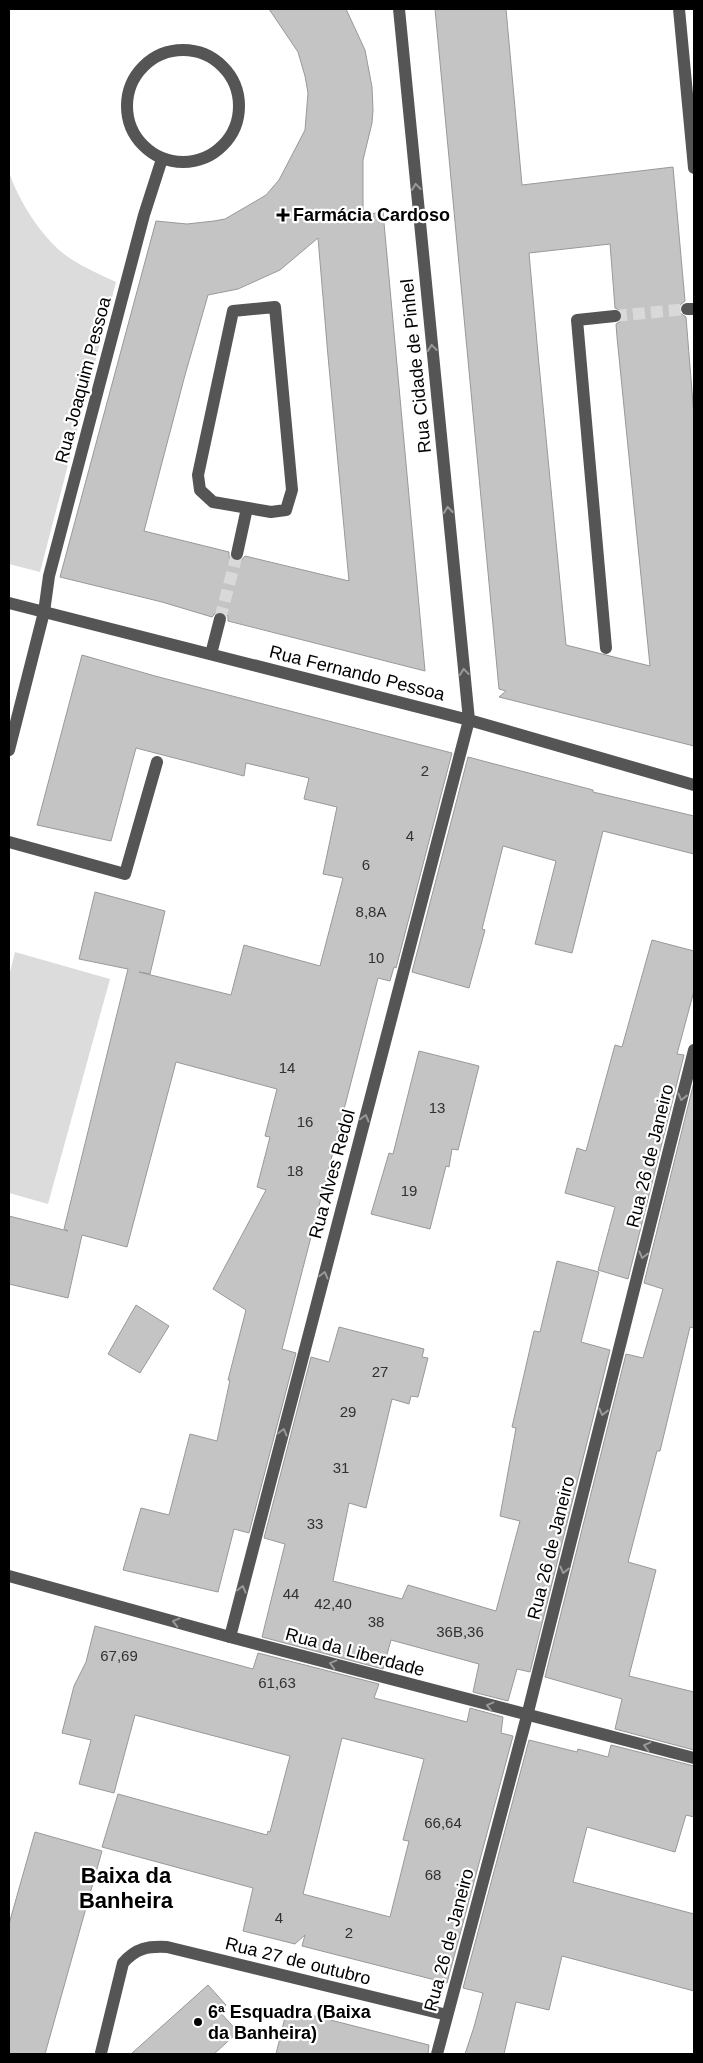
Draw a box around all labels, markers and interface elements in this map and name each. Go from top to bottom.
one-way arrow [411,182,422,190]
place label: Farmácia Cardoso [293,205,450,225]
marker: Farmácia Cardoso [277,209,289,221]
street label: Rua Cidade de Pinhel [397,278,435,454]
street label: Rua Joaquim Pessoa [51,294,115,465]
one-way arrow [427,344,438,352]
one-way arrow [443,506,454,514]
street label: Rua Fernando Pessoa [267,642,448,705]
one-way arrow [459,667,470,675]
house number: 2 [421,762,429,779]
house number: 4 [406,827,414,844]
house number: 6 [362,856,370,873]
house number: 8,8A [356,903,386,920]
house number: 10 [368,949,384,966]
house number: 14 [279,1059,295,1076]
street label: Rua 26 de Janeiro [623,1082,677,1230]
one-way arrow [678,1093,688,1101]
house number: 13 [429,1099,445,1116]
street label: Rua Alves Redol [305,1107,359,1241]
house number: 16 [297,1113,313,1130]
one-way arrow [359,1113,370,1122]
house number: 18 [287,1162,303,1179]
house number: 19 [401,1182,417,1199]
one-way arrow [638,1250,649,1259]
one-way arrow [318,1271,329,1279]
house number: 27 [372,1363,388,1380]
house number: 29 [340,1403,356,1420]
one-way arrow [598,1408,609,1417]
one-way arrow [277,1428,288,1437]
house number: 31 [333,1459,349,1476]
street label: Rua 26 de Janeiro [524,1474,578,1622]
house number: 33 [307,1515,323,1532]
one-way arrow [559,1565,570,1574]
one-way arrow [236,1585,247,1594]
house number: 44 [283,1585,299,1602]
house number: 42,40 [314,1595,352,1612]
house number: 38 [368,1613,384,1630]
one-way arrow [172,1617,180,1627]
house number: 36B,36 [436,1623,484,1640]
street label: Rua da Liberdade [283,1624,427,1680]
house number: 67,69 [100,1647,138,1664]
one-way arrow [328,1659,337,1670]
house number: 61,63 [258,1674,296,1691]
one-way arrow [486,1701,494,1711]
one-way arrow [643,1741,651,1752]
house number: 66,64 [424,1814,462,1831]
district label: Baixa da Banheira [79,1863,174,1913]
street label: Rua 26 de Janeiro [420,1866,478,2014]
house number: 68 [425,1866,441,1883]
house number: 4 [275,1909,283,1926]
house number: 2 [345,1924,353,1941]
street label: Rua 27 de outubro [223,1933,373,1989]
place label: 6ª Esquadra (Baixa da Banheira) [208,2002,372,2043]
marker: 6ª Esquadra (Baixa da Banheira) [192,2016,204,2028]

